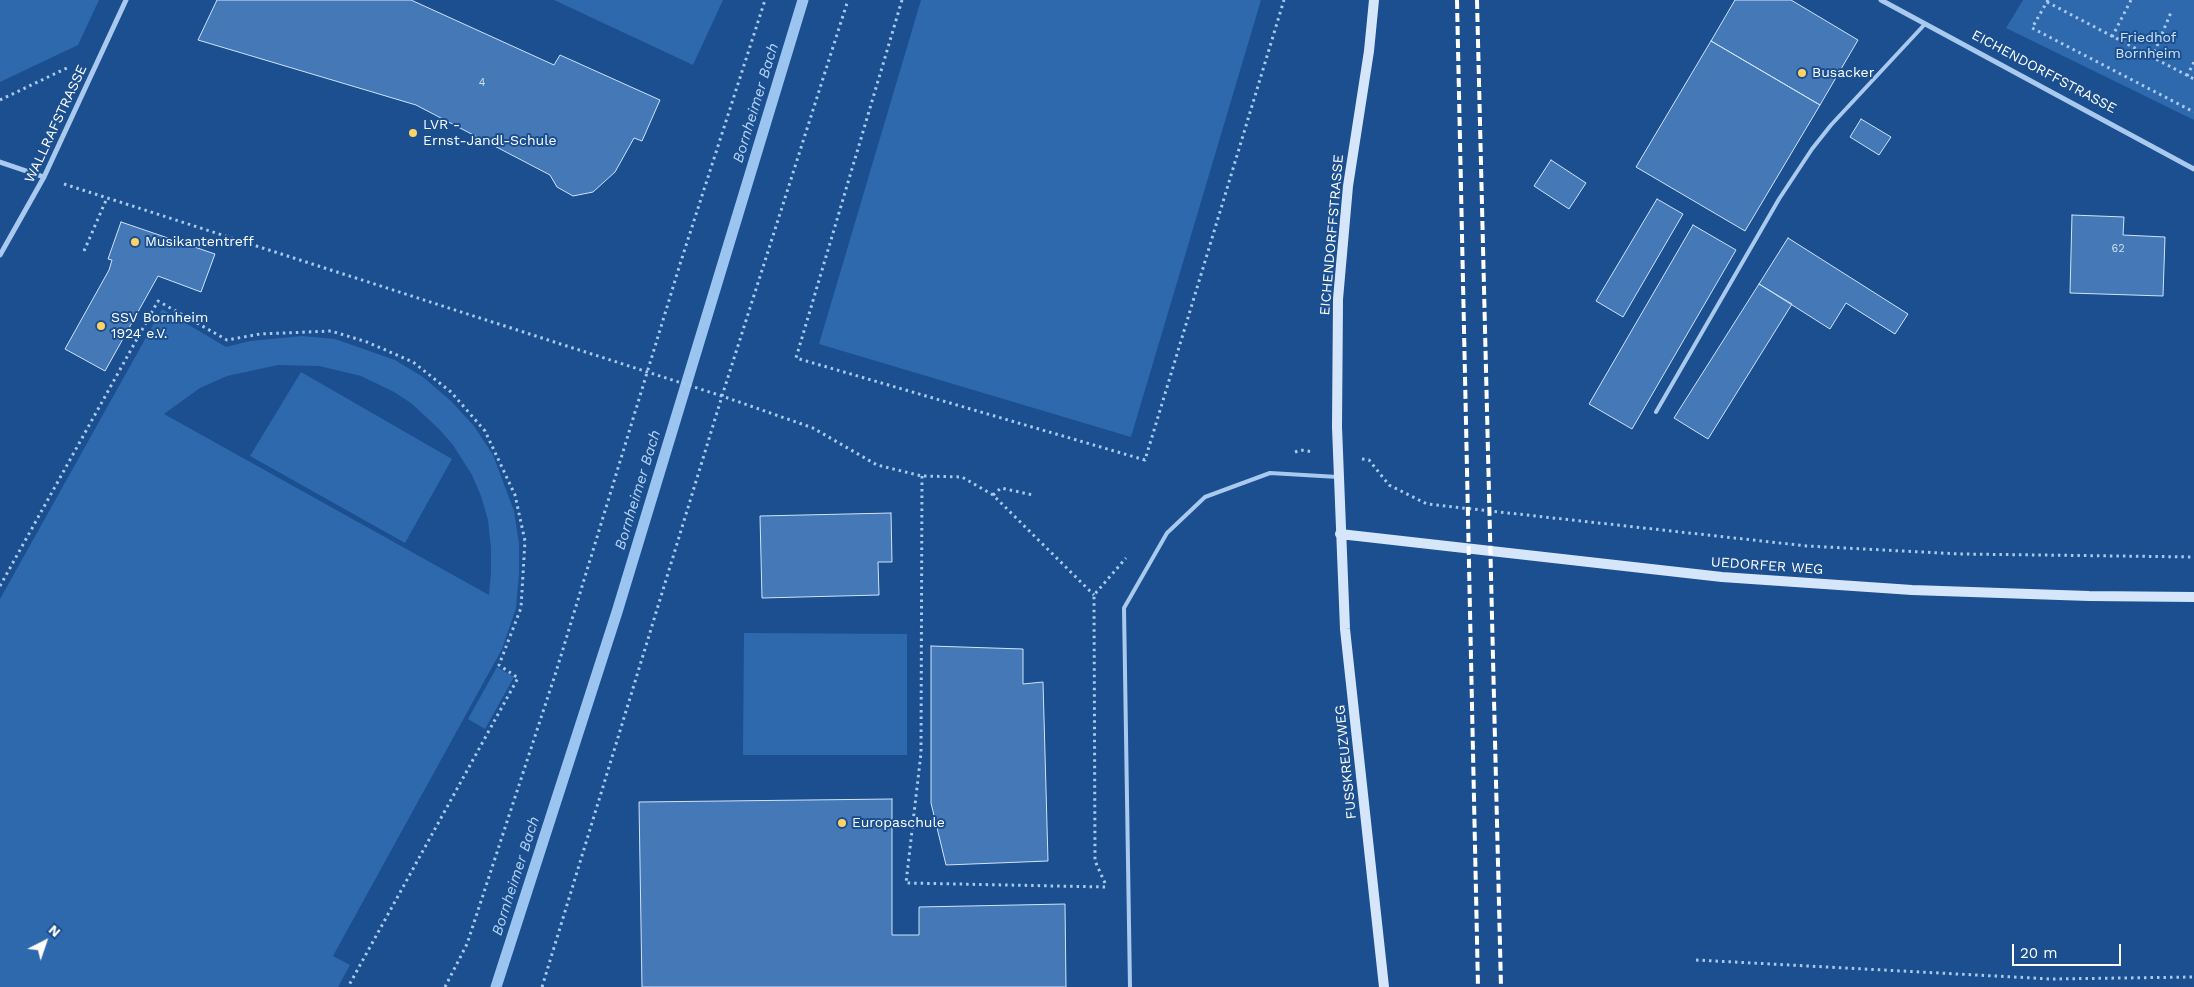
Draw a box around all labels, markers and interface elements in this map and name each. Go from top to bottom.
street label: EICHENDORFFSTRASSE [1969,27,2119,117]
park label: Friedhof Bornheim [2115,30,2181,62]
water label: Bornheimer Bach [729,41,783,165]
street label: WALLRAFSTRASSE [21,62,91,186]
place label: Busacker [1812,65,1874,81]
marker: Busacker [1796,67,1808,79]
house number: 4 [479,76,485,90]
place label: LVR - Ernst-Jandl-Schule [423,117,557,150]
marker: LVR - Ernst-Jandl-Schule [407,127,419,139]
street label: EICHENDORFFSTRASSE [1317,154,1347,316]
place label: Musikantentreff [145,234,254,250]
marker: Musikantentreff [129,236,141,248]
house number: 62 [2111,242,2125,256]
place label: SSV Bornheim 1924 e.V. [111,310,208,342]
marker: SSV Bornheim 1924 e.V. [95,320,107,332]
water label: Bornheimer Bach [611,428,665,552]
street label: UEDORFER WEG [1710,554,1824,578]
street label: FUSSKREUZWEG [1332,704,1360,820]
water label: Bornheimer Bach [488,814,544,938]
place label: Europaschule [852,815,945,831]
marker: Europaschule [836,817,848,829]
north arrow [20,917,70,967]
text: N [46,921,64,940]
scale bar [2014,934,2123,966]
text: 20 m [2020,944,2058,962]

